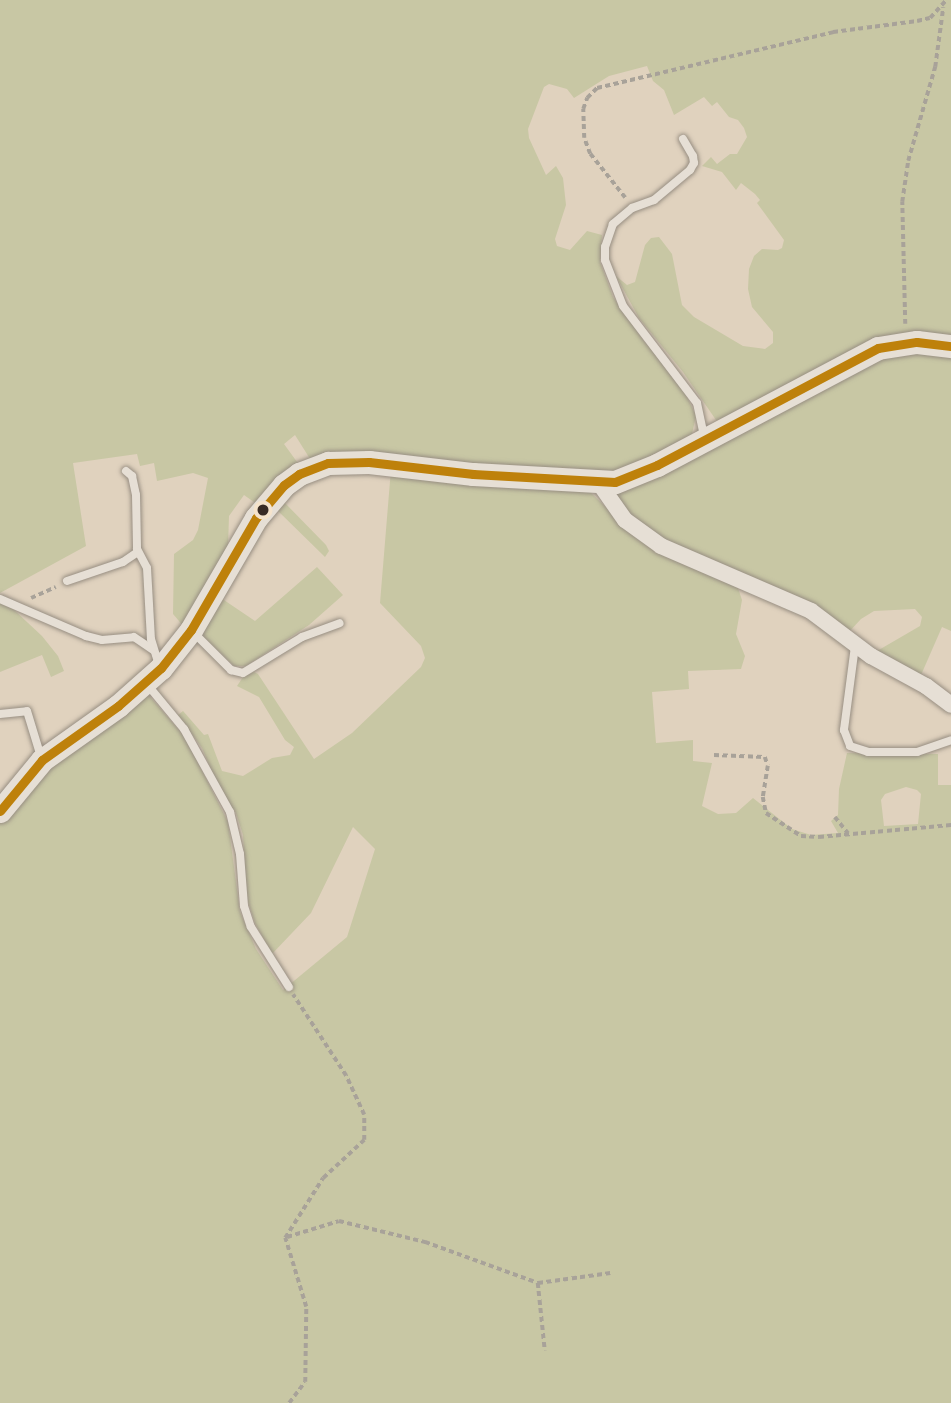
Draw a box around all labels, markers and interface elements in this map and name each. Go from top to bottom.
unlabelled marker [256,503,270,517]

